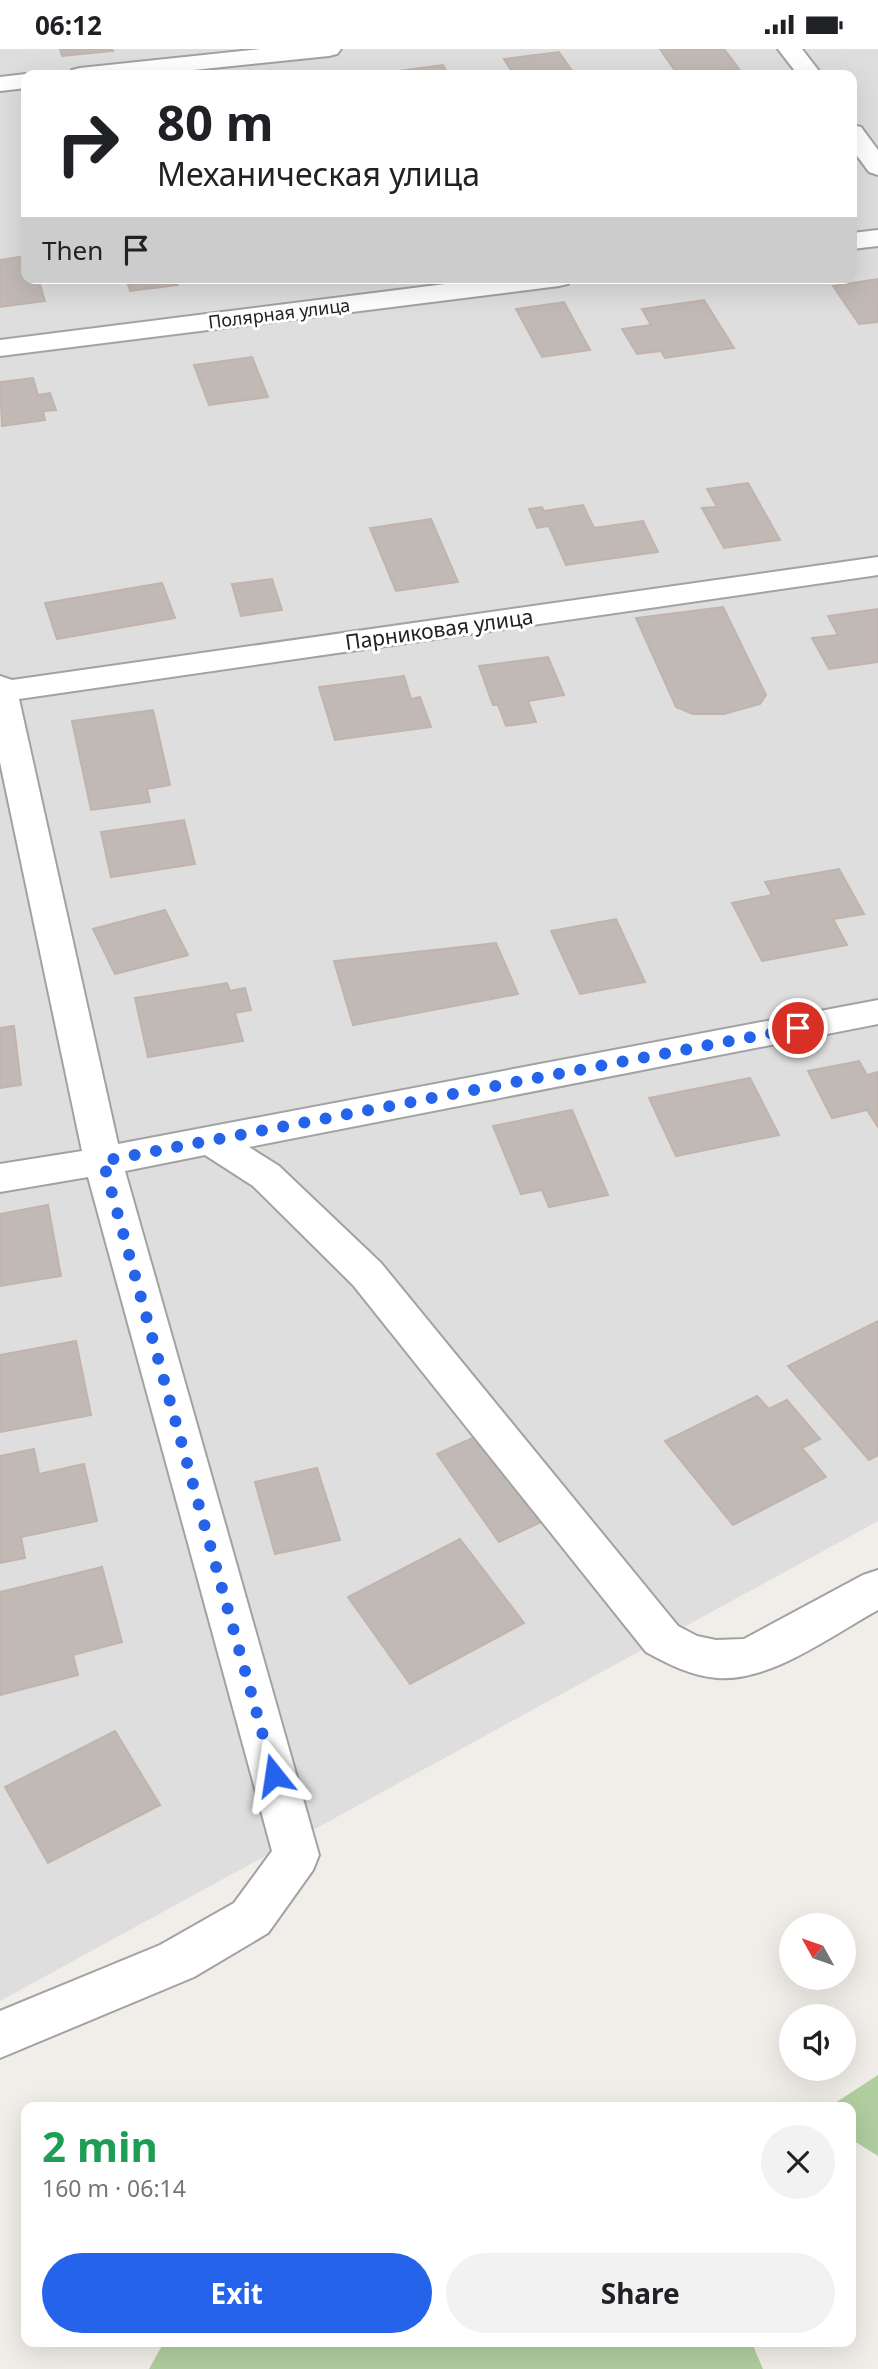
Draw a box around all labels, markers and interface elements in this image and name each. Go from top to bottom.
text: 06:12 [35,7,102,43]
text: 80 m [157,89,274,155]
icon: right [42,98,133,189]
text: Механическая улица [157,152,480,195]
icon: arrive [117,231,155,269]
text: Then [42,232,103,268]
street label: Полярная улица [207,292,351,334]
street label: Парниковая улица [343,602,535,656]
pin [768,998,828,1058]
icon: arrive [779,1009,817,1047]
position arrow [237,1738,311,1812]
north arrow [779,1913,856,1990]
map controls [779,1913,856,2081]
button: sound [779,2004,856,2081]
text: 2 min [42,2117,158,2174]
button: close [761,2125,835,2199]
text: 160 m · 06:14 [42,2172,186,2204]
button: Exit [42,2253,432,2333]
button: Share [446,2253,835,2333]

